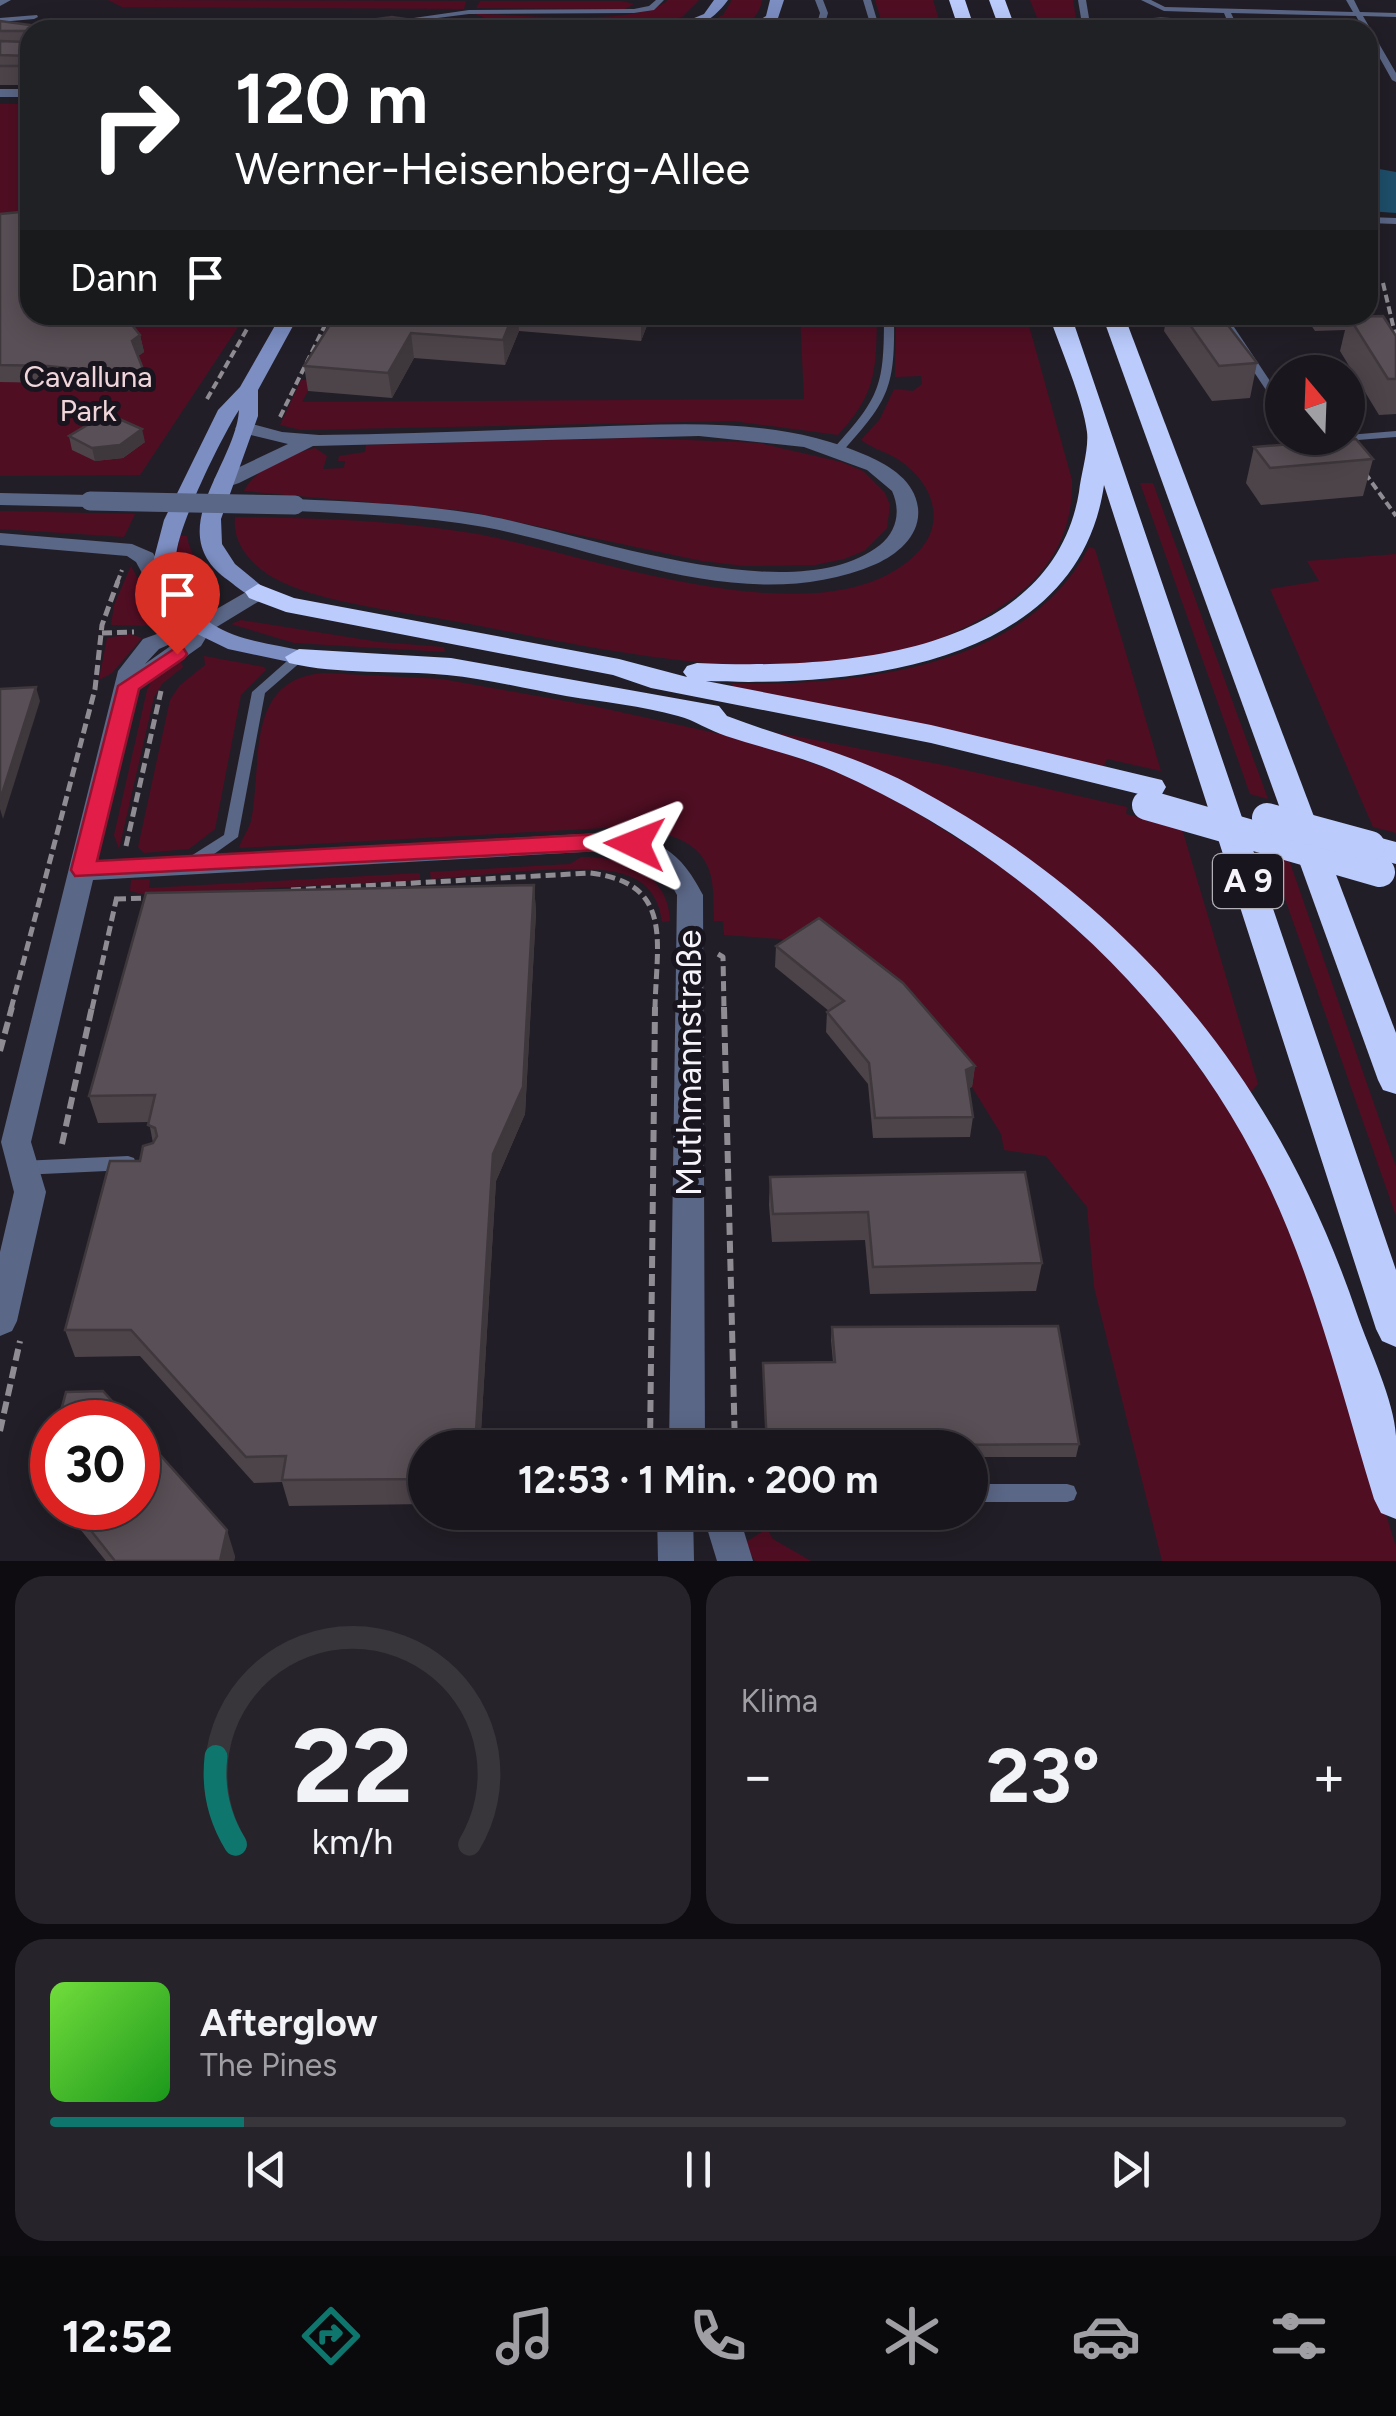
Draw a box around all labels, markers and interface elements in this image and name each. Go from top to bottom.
text: 120 m [235,56,428,141]
icon: right [70,60,200,190]
text: Werner-Heisenberg-Allee [235,141,750,195]
icon: arrive [178,250,233,305]
text: Dann [70,255,158,301]
north arrow [1265,355,1365,455]
map controls [1265,355,1365,455]
park label: Cavalluna Park [23,358,153,429]
pin [135,552,220,655]
icon: arrive [150,567,205,622]
position arrow [583,792,687,896]
road number: A 9 [1213,854,1283,908]
street label: Muthmannstraße [668,930,710,1196]
speed limit sign: 30 [30,1400,160,1530]
text: 12:53 · 1 Min. · 200 m [518,1457,878,1503]
text: Klima [741,1682,818,1720]
text: 22 [293,1703,413,1828]
text: 23° [987,1731,1100,1821]
text: − [741,1743,775,1809]
text: + [1312,1743,1346,1809]
text: km/h [312,1820,394,1863]
text: Afterglow [200,2000,378,2046]
text: The Pines [200,2046,337,2084]
icon: previous [239,2142,294,2197]
icon: pause [671,2142,726,2197]
icon: next [1103,2142,1158,2197]
icon: directions [296,2301,366,2371]
icon: music [490,2301,560,2371]
icon: phone [683,2301,753,2371]
icon: climate [877,2301,947,2371]
icon: car [1071,2301,1141,2371]
icon: filters [1264,2301,1334,2371]
text: 12:52 [62,2309,173,2363]

